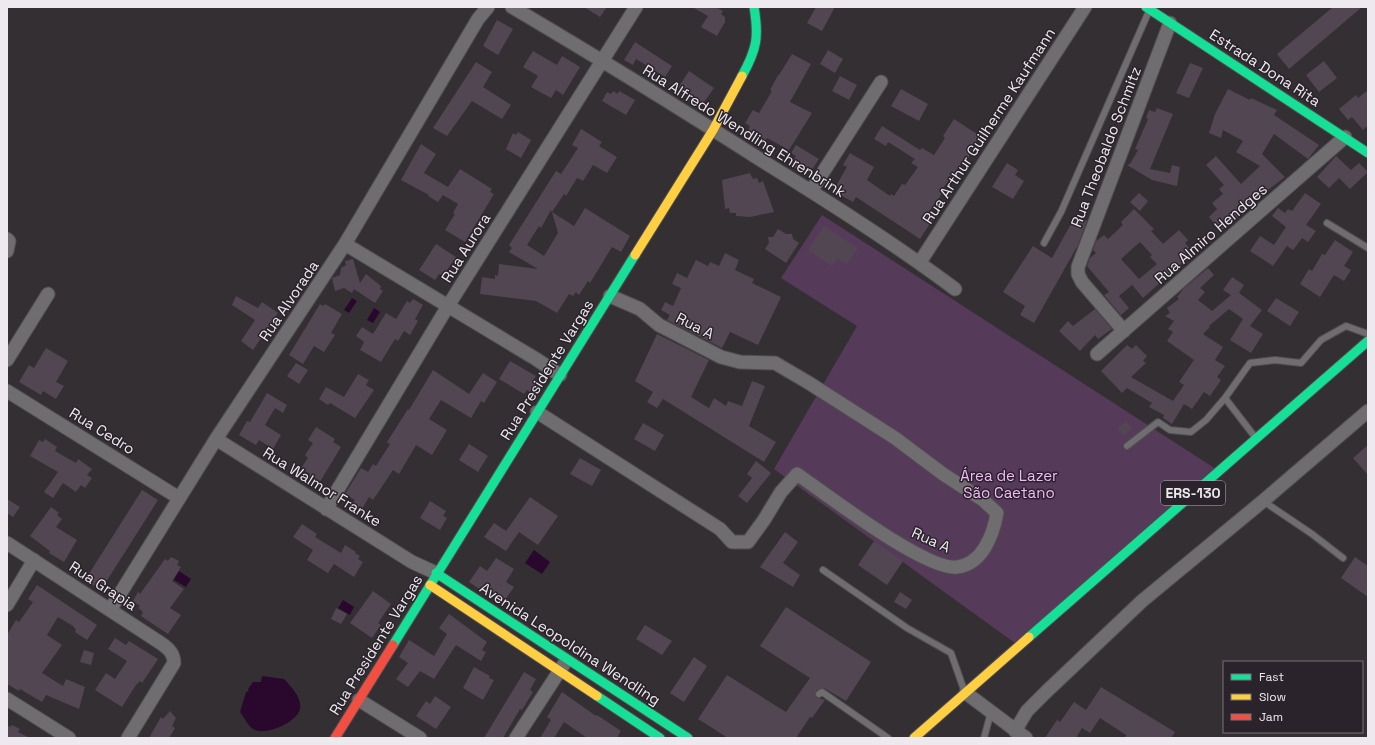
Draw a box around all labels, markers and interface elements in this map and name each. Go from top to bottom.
street label: Rua Arthur Guilherme Kaufmann [918,24,1059,227]
street label: Estrada Dona Rita [1206,25,1325,111]
street label: Rua Alfredo Wendling Ehrenbrink [639,60,849,201]
street label: Rua Theobaldo Schmitz [1066,64,1145,230]
street label: Rua Almiro Hendges [1150,179,1271,288]
street label: Rua Aurora [437,209,495,286]
street label: Rua Alvorada [255,256,323,345]
street label: Rua Presidente Vargas [496,296,597,443]
street label: Rua A [673,308,718,343]
street label: Rua Cedro [66,403,139,458]
street label: Rua Walmor Franke [260,443,385,531]
park label: Área de Lazer São Caetano [960,466,1058,502]
road number: ERS-130 [1161,481,1225,505]
street label: Rua A [909,523,954,557]
street label: Rua Grapia [66,557,141,615]
street label: Rua Presidente Vargas [325,571,426,718]
street label: Avenida Leopoldina Wendling [476,578,664,709]
legend [1223,661,1363,733]
text: Fast [1259,669,1284,685]
text: Slow [1259,689,1286,705]
text: Jam [1259,709,1283,725]

